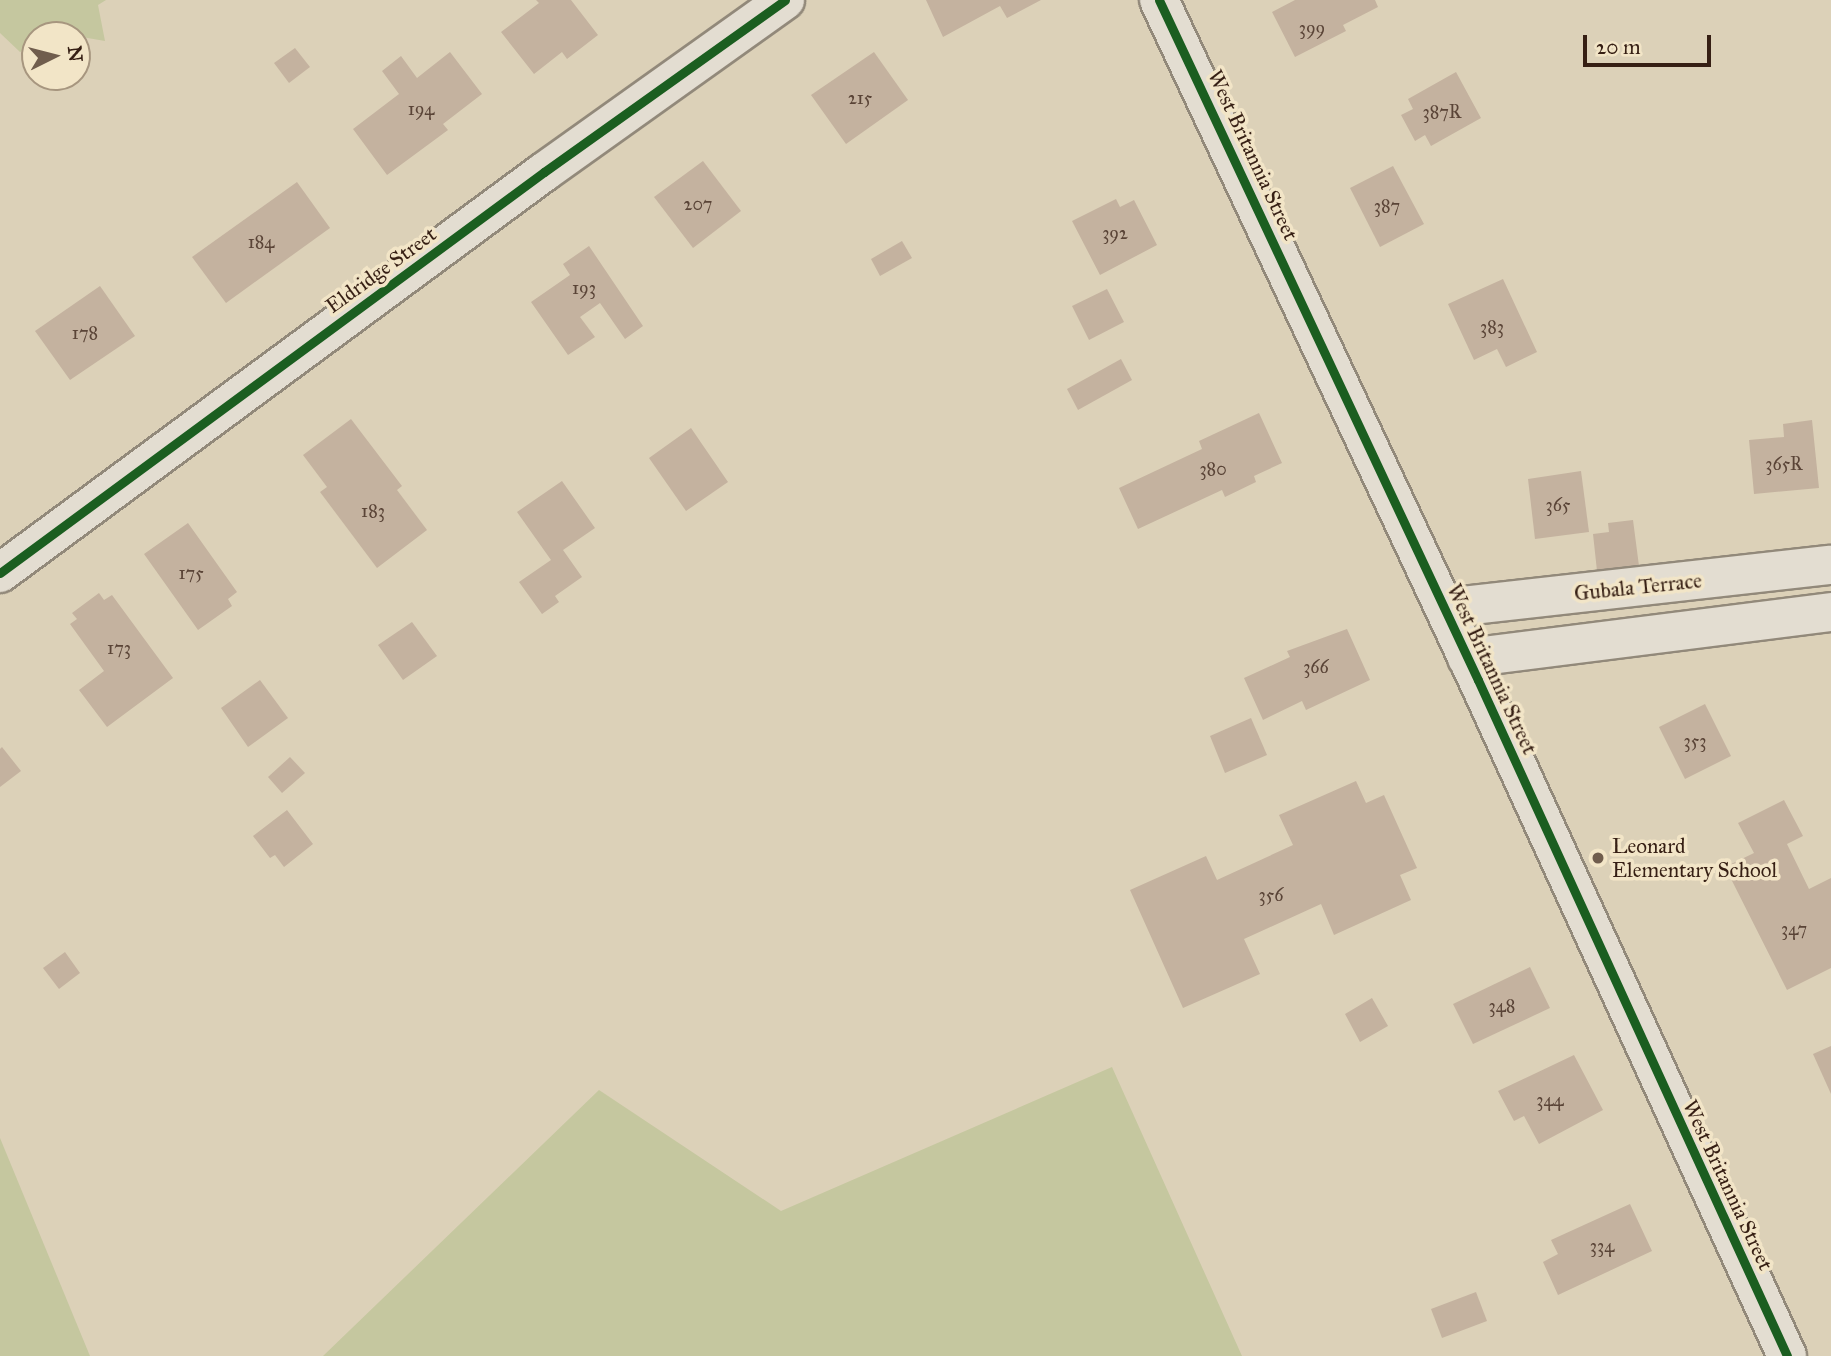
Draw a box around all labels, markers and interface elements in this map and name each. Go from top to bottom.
house number: 399 [1299,17,1325,39]
north arrow [21,21,91,91]
scale bar [1586,21,1714,65]
text: 20 m [1596,34,1641,60]
text: N [63,45,88,63]
street label: West Britannia Street [1202,66,1304,244]
house number: 215 [848,87,872,109]
house number: 194 [408,98,434,120]
house number: 387R [1422,101,1462,123]
house number: 207 [684,193,712,215]
house number: 387 [1374,195,1400,217]
street label: Eldridge Street [321,221,441,319]
house number: 392 [1102,222,1128,244]
house number: 184 [248,231,274,253]
house number: 193 [572,277,596,299]
house number: 383 [1480,316,1504,338]
house number: 178 [72,322,98,344]
house number: 365R [1765,453,1803,475]
house number: 380 [1199,458,1227,480]
house number: 365 [1546,494,1570,516]
house number: 183 [361,500,385,522]
house number: 175 [178,562,204,584]
street label: Gubala Terrace [1573,568,1703,606]
street label: West Britannia Street [1441,580,1543,758]
house number: 173 [107,637,131,659]
house number: 366 [1303,656,1329,678]
house number: 353 [1684,730,1706,752]
place label: Leonard Elementary School [1612,833,1777,883]
marker: Leonard Elementary School [1590,850,1606,866]
house number: 356 [1259,884,1283,906]
house number: 347 [1781,918,1807,940]
house number: 348 [1489,995,1515,1017]
house number: 344 [1536,1089,1564,1111]
street label: West Britannia Street [1677,1096,1779,1274]
house number: 334 [1590,1235,1614,1257]

